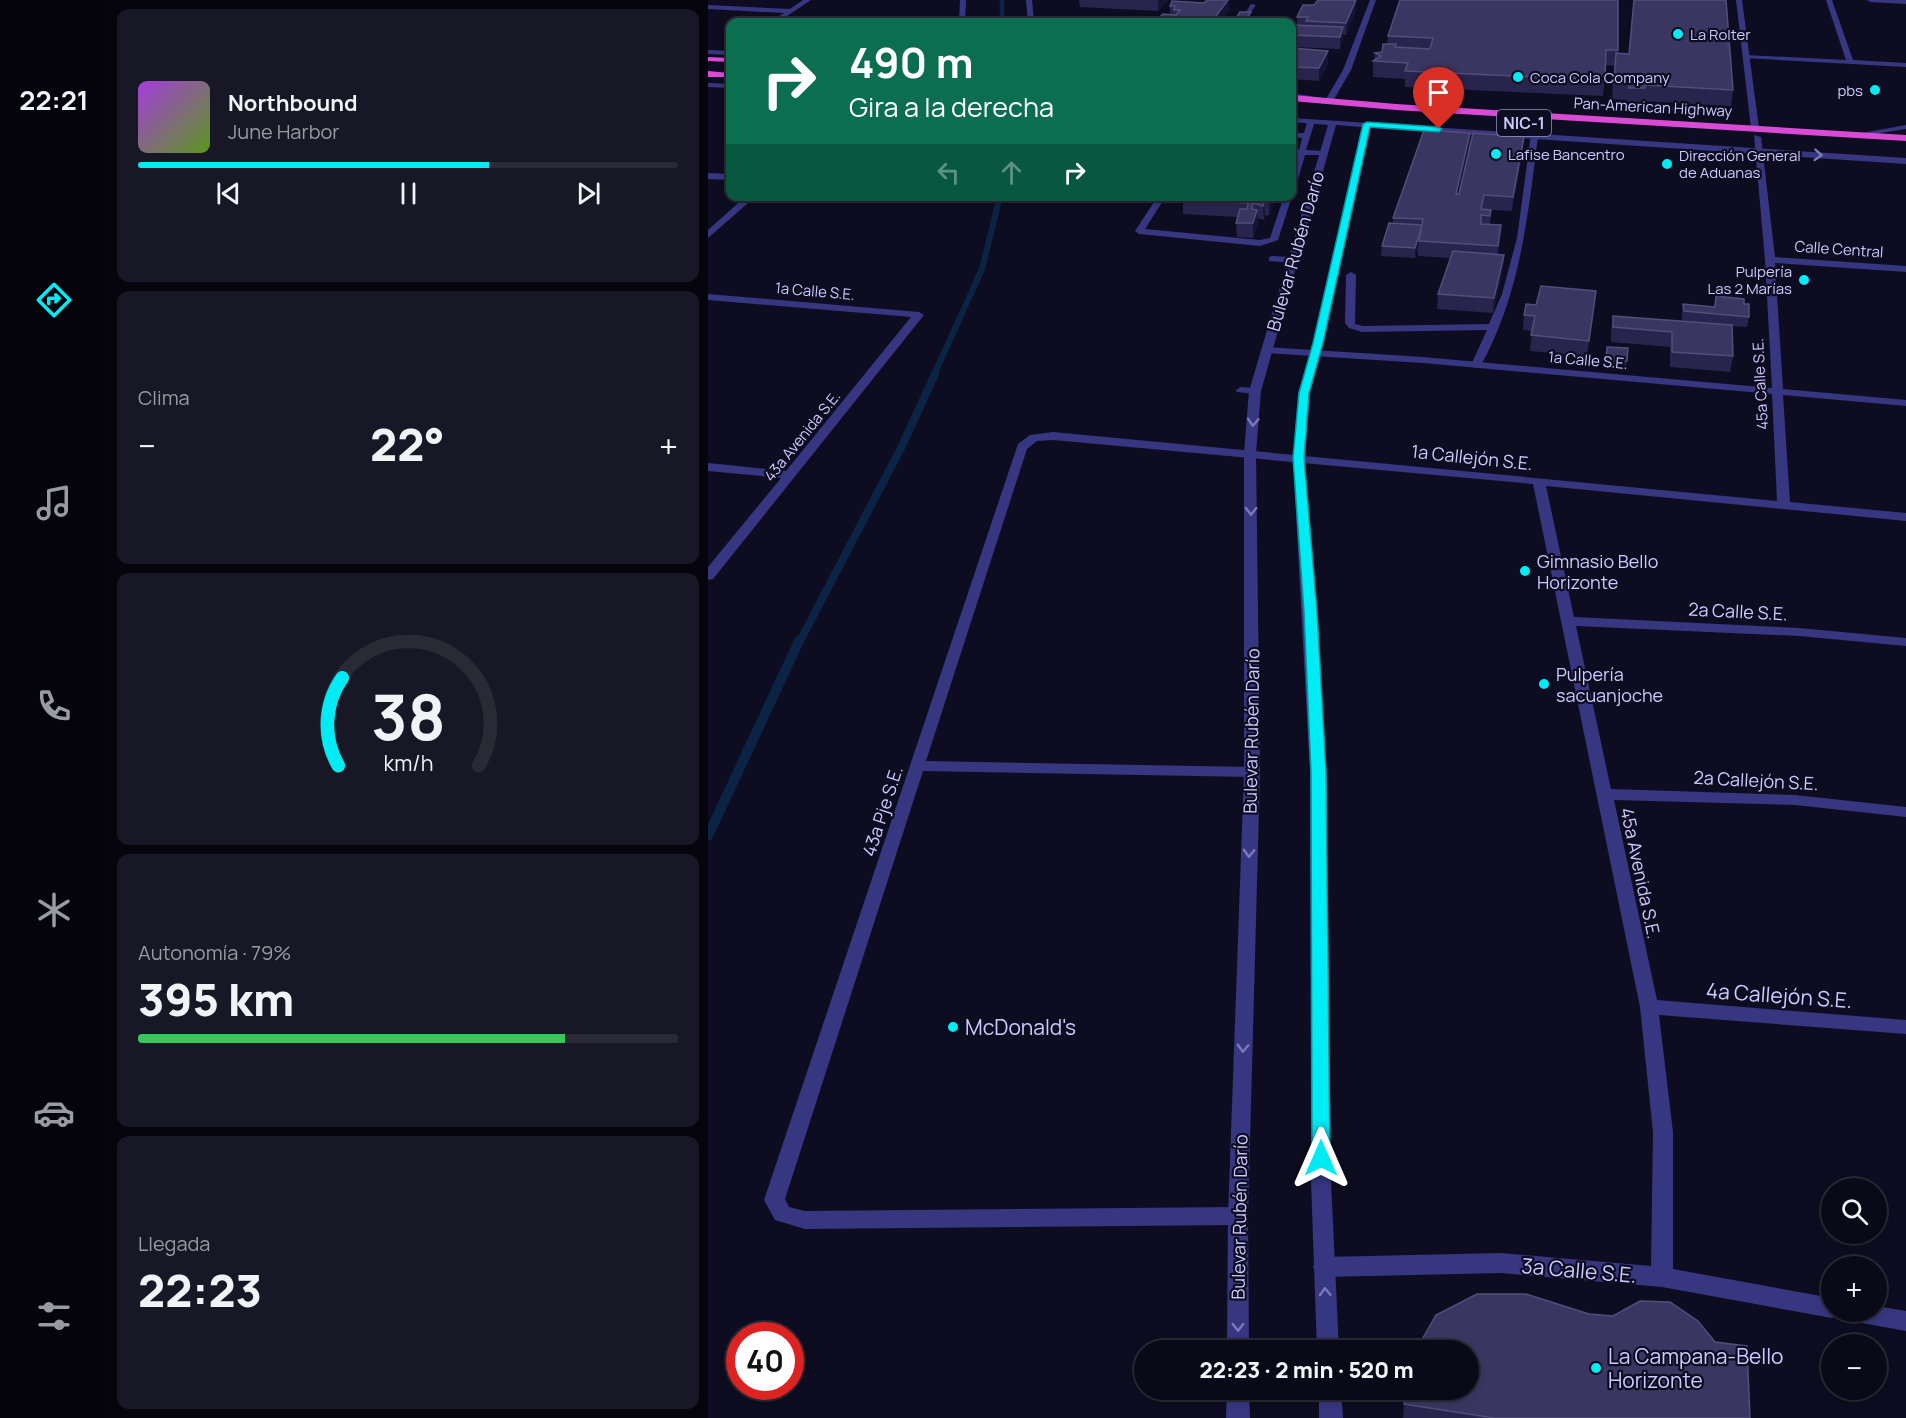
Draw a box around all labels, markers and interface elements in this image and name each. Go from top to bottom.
place label: La Rolter [1690,24,1751,45]
marker: La Rolter [1671,27,1685,41]
text: 490 m [849,33,973,91]
icon: right [750,42,828,120]
pin [1413,67,1464,129]
place label: Coca Cola Company [1530,67,1670,88]
marker: Coca Cola Company [1511,70,1525,84]
icon: arrive [1422,76,1455,109]
place label: pbs [1837,80,1863,101]
text: 22:21 [19,81,89,118]
marker: pbs [1868,83,1882,97]
text: Northbound [228,88,358,118]
text: Gira a la derecha [849,88,1054,125]
street label: Pan-American Highway [1573,92,1733,122]
road number: NIC-1 [1497,110,1551,136]
text: June Harbor [228,118,340,145]
place label: Lafise Bancentro [1508,144,1625,165]
place label: Dirección General de Aduanas [1679,145,1801,183]
marker: Lafise Bancentro [1489,147,1503,161]
one-way arrow [1813,148,1822,161]
icon: left [932,156,965,189]
icon: ahead [995,156,1028,189]
icon: right [1058,156,1091,189]
marker: Dirección General de Aduanas [1660,157,1674,171]
street label: Bulevar Rubén Darío [1261,168,1329,334]
icon: previous [212,177,245,210]
icon: pause [392,177,425,210]
icon: next [572,177,605,210]
street label: Calle Central [1794,235,1884,263]
place label: Pulpería Las 2 Marías [1708,261,1792,299]
marker: Pulpería Las 2 Marías [1797,273,1811,287]
street label: 1a Calle S.E. [774,277,856,305]
icon: directions [33,279,75,321]
street label: 45a Calle S.E. [1747,338,1773,430]
street label: 1a Calle S.E. [1547,346,1629,374]
text: Clima [138,384,190,411]
street label: 43a Avenida S.E. [759,386,845,486]
text: 22° [370,413,445,475]
one-way arrow [1247,417,1260,427]
text: − [138,423,156,468]
text: + [659,423,678,468]
street label: 1a Callejón S.E. [1410,439,1534,475]
icon: music [33,482,75,524]
one-way arrow [1245,507,1257,516]
place label: Gimnasio Bello Horizonte [1537,549,1658,594]
marker: Gimnasio Bello Horizonte [1518,564,1532,578]
street label: 2a Calle S.E. [1688,596,1788,626]
street label: Bulevar Rubén Darío [1238,648,1264,814]
place label: Pulpería sacuanjoche [1556,662,1663,707]
text: 38 [371,673,445,759]
marker: Pulpería sacuanjoche [1537,677,1551,691]
icon: phone [33,685,75,727]
text: km/h [383,748,433,777]
street label: 43a Pje S.E. [856,763,908,859]
street label: 2a Callejón S.E. [1693,765,1819,795]
street label: 45a Avenida S.E. [1615,805,1667,941]
one-way arrow [1242,848,1255,857]
icon: climate [33,889,75,931]
text: Autonomía · 79% [138,939,291,966]
text: 395 km [138,968,294,1030]
street label: 4a Callejón S.E. [1705,976,1853,1014]
place label: McDonald's [965,1013,1076,1041]
marker: McDonald's [946,1020,960,1034]
one-way arrow [1237,1043,1249,1052]
icon: car [33,1092,75,1134]
position arrow [1289,1126,1353,1190]
street label: Bulevar Rubén Darío [1226,1134,1252,1300]
map controls [1821,1178,1887,1400]
button: search [1821,1178,1887,1244]
text: Llegada [138,1230,210,1257]
street label: 3a Calle S.E. [1520,1251,1638,1289]
button: + [1821,1256,1887,1322]
text: 22:23 [138,1259,262,1321]
one-way arrow [1319,1287,1332,1296]
icon: filters [33,1295,75,1337]
speed limit sign: 40 [726,1322,804,1400]
one-way arrow [1232,1322,1244,1331]
button: − [1821,1334,1887,1400]
place label: La Campana-Bello Horizonte [1608,1342,1784,1394]
text: 22:23 · 2 min · 520 m [1199,1355,1414,1385]
marker: La Campana-Bello Horizonte [1589,1361,1603,1375]

